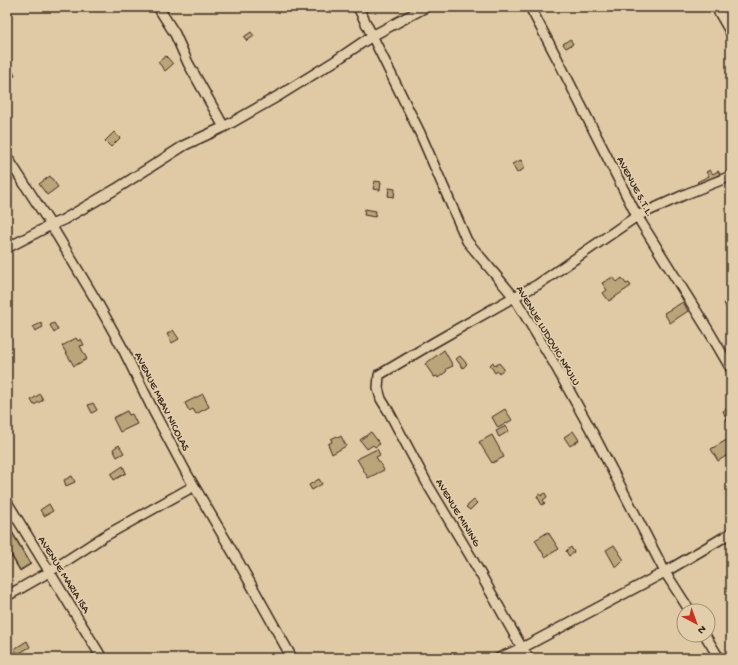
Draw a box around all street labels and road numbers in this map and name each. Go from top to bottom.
street label: AVENUE S.T.L. [613,155,655,219]
street label: AVENUE LUDOVIC NKULU [513,284,582,388]
street label: AVENUE MBAV NICOLAS [131,351,192,454]
street label: AVENUE MINING [432,477,483,550]
street label: AVENUE MARIA ISA [35,534,92,616]

